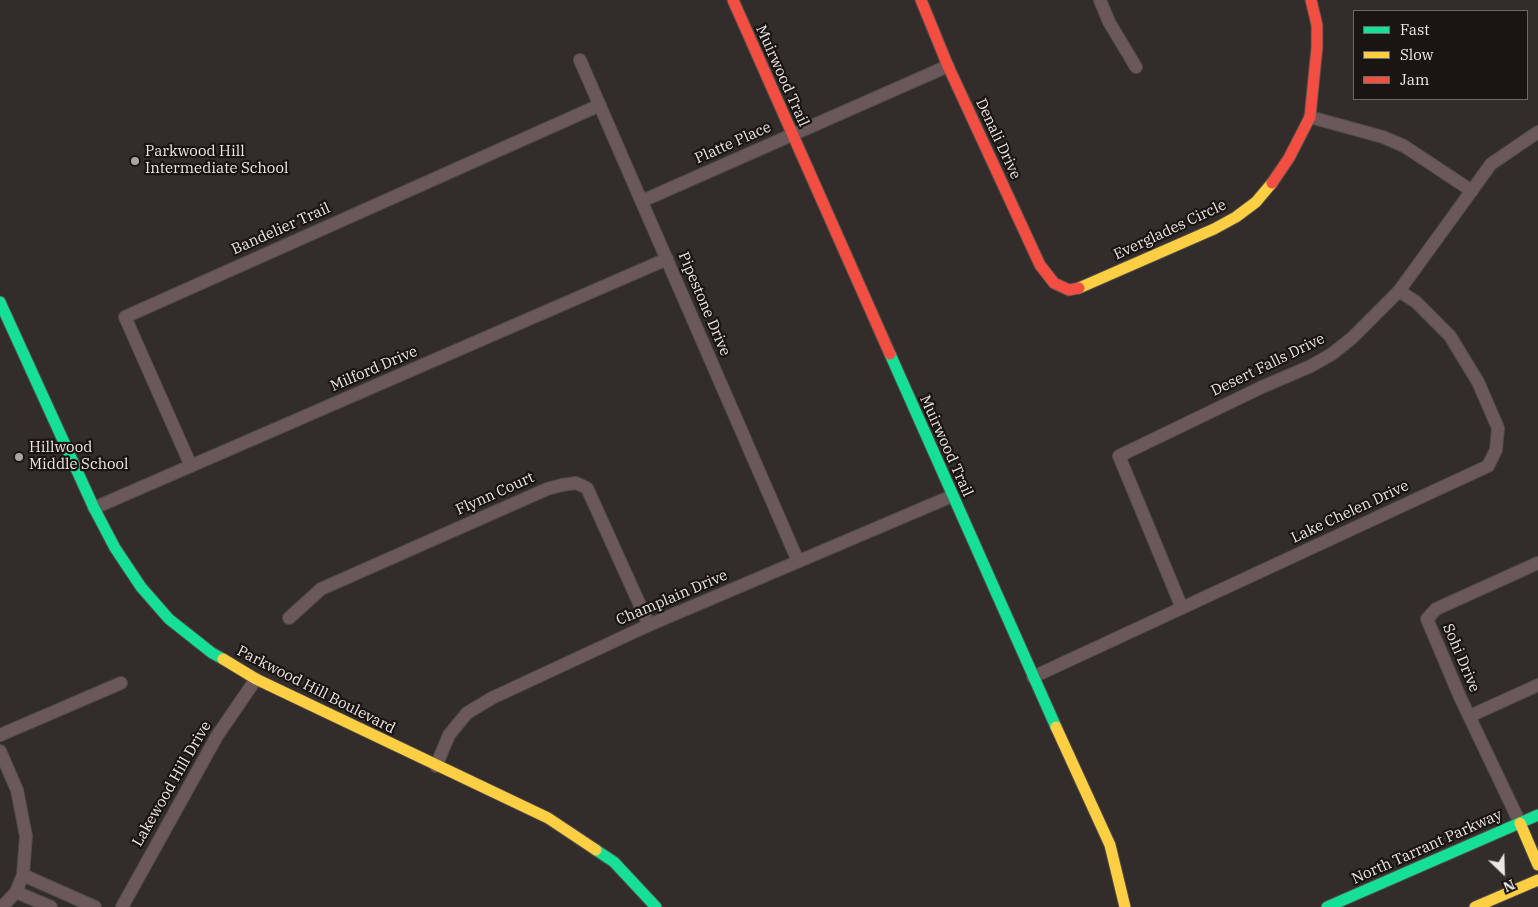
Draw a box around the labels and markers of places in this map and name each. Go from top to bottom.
place label: Parkwood Hill Intermediate School [145,143,288,178]
marker: Parkwood Hill Intermediate School [129,155,141,167]
place label: Hillwood Middle School [29,439,129,474]
marker: Hillwood Middle School [13,451,25,463]

